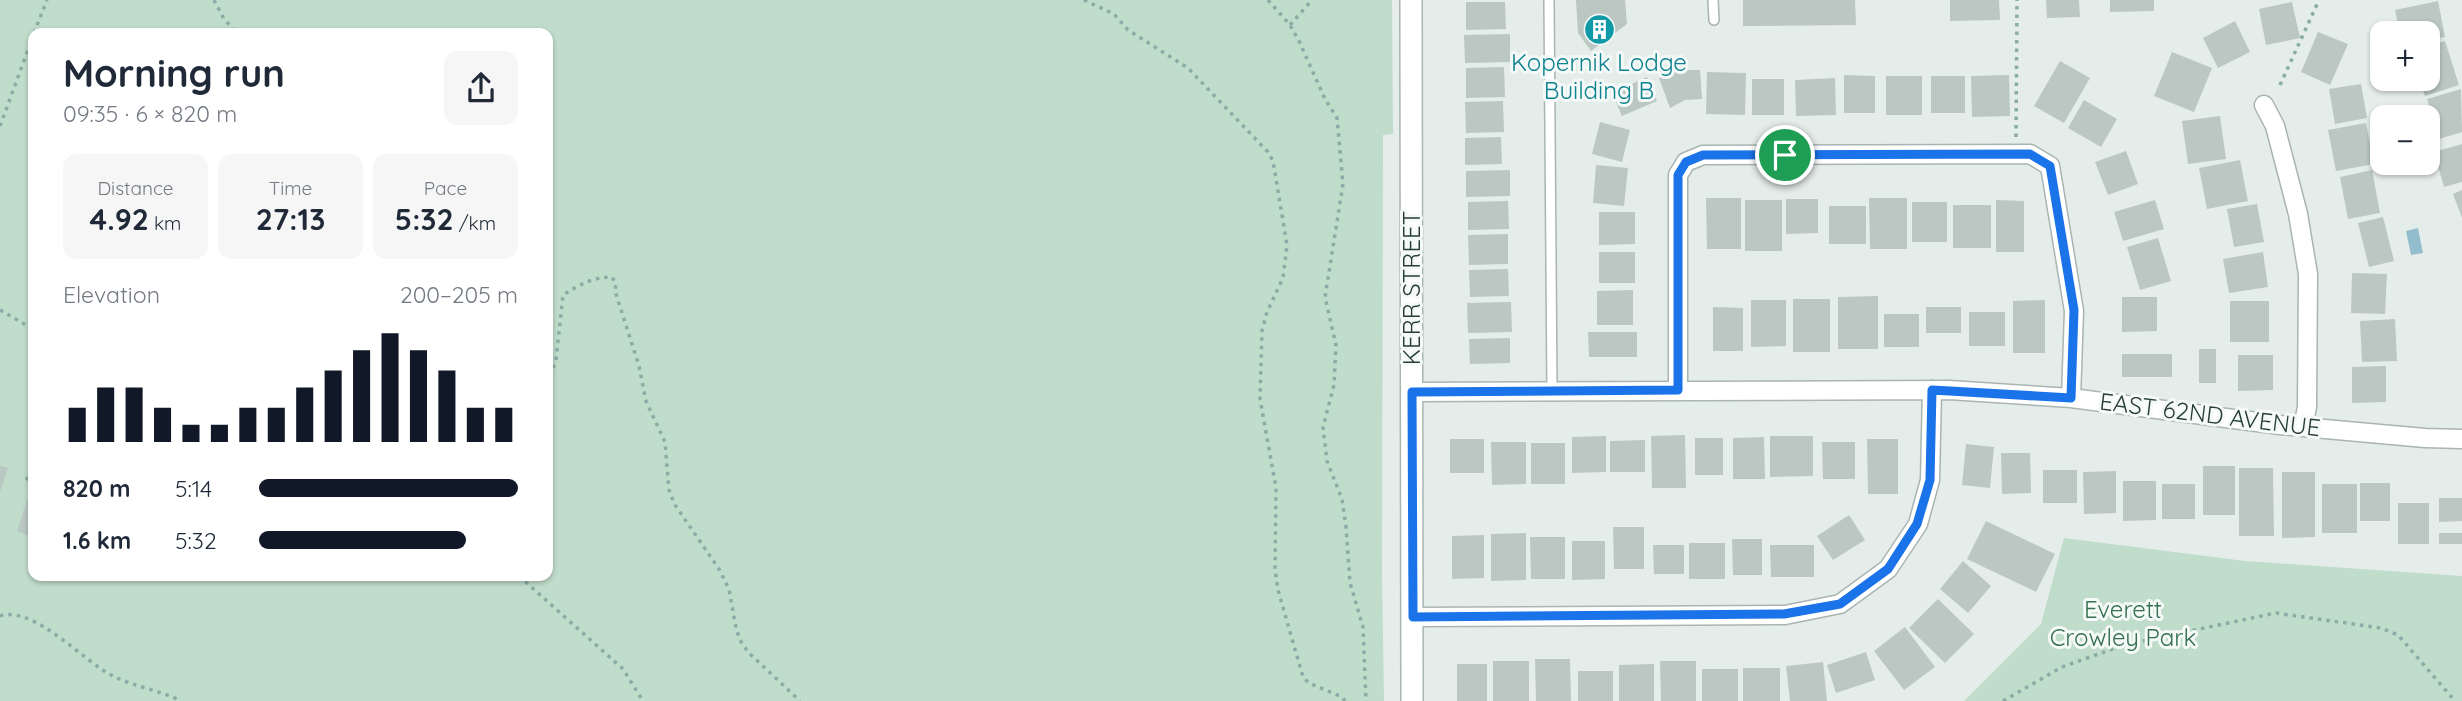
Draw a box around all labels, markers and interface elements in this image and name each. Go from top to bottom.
building icon: Kopernik Lodge Building B [1582,12,1616,46]
map controls [2370,21,2440,175]
button: + [2370,21,2440,91]
place label: Kopernik Lodge Building B [1511,47,1687,105]
text: Morning run [63,49,285,97]
button: share [444,51,518,125]
text: 09:35 · 6 × 820 m [63,99,237,128]
button: − [2370,105,2440,175]
pin [1755,125,1815,185]
icon: arrive [1766,136,1804,174]
text: Distance [97,176,174,200]
text: Time [269,176,312,200]
text: Pace [424,176,467,200]
text: 4.92 [90,200,149,238]
text: 27:13 [256,200,325,238]
text: 5:32 [395,200,454,238]
text: km [149,211,181,235]
text: /km [454,211,496,235]
street label: KERR STREET [1396,211,1426,365]
text: Elevation [63,280,160,309]
text: 200–205 m [400,280,518,309]
street label: EAST 62ND AVENUE [2098,386,2322,442]
text: 820 m [63,474,130,503]
text: 5:14 [175,474,212,503]
text: 1.6 km [63,526,131,555]
text: 5:32 [175,526,217,555]
park label: Everett Crowley Park [2050,594,2196,652]

